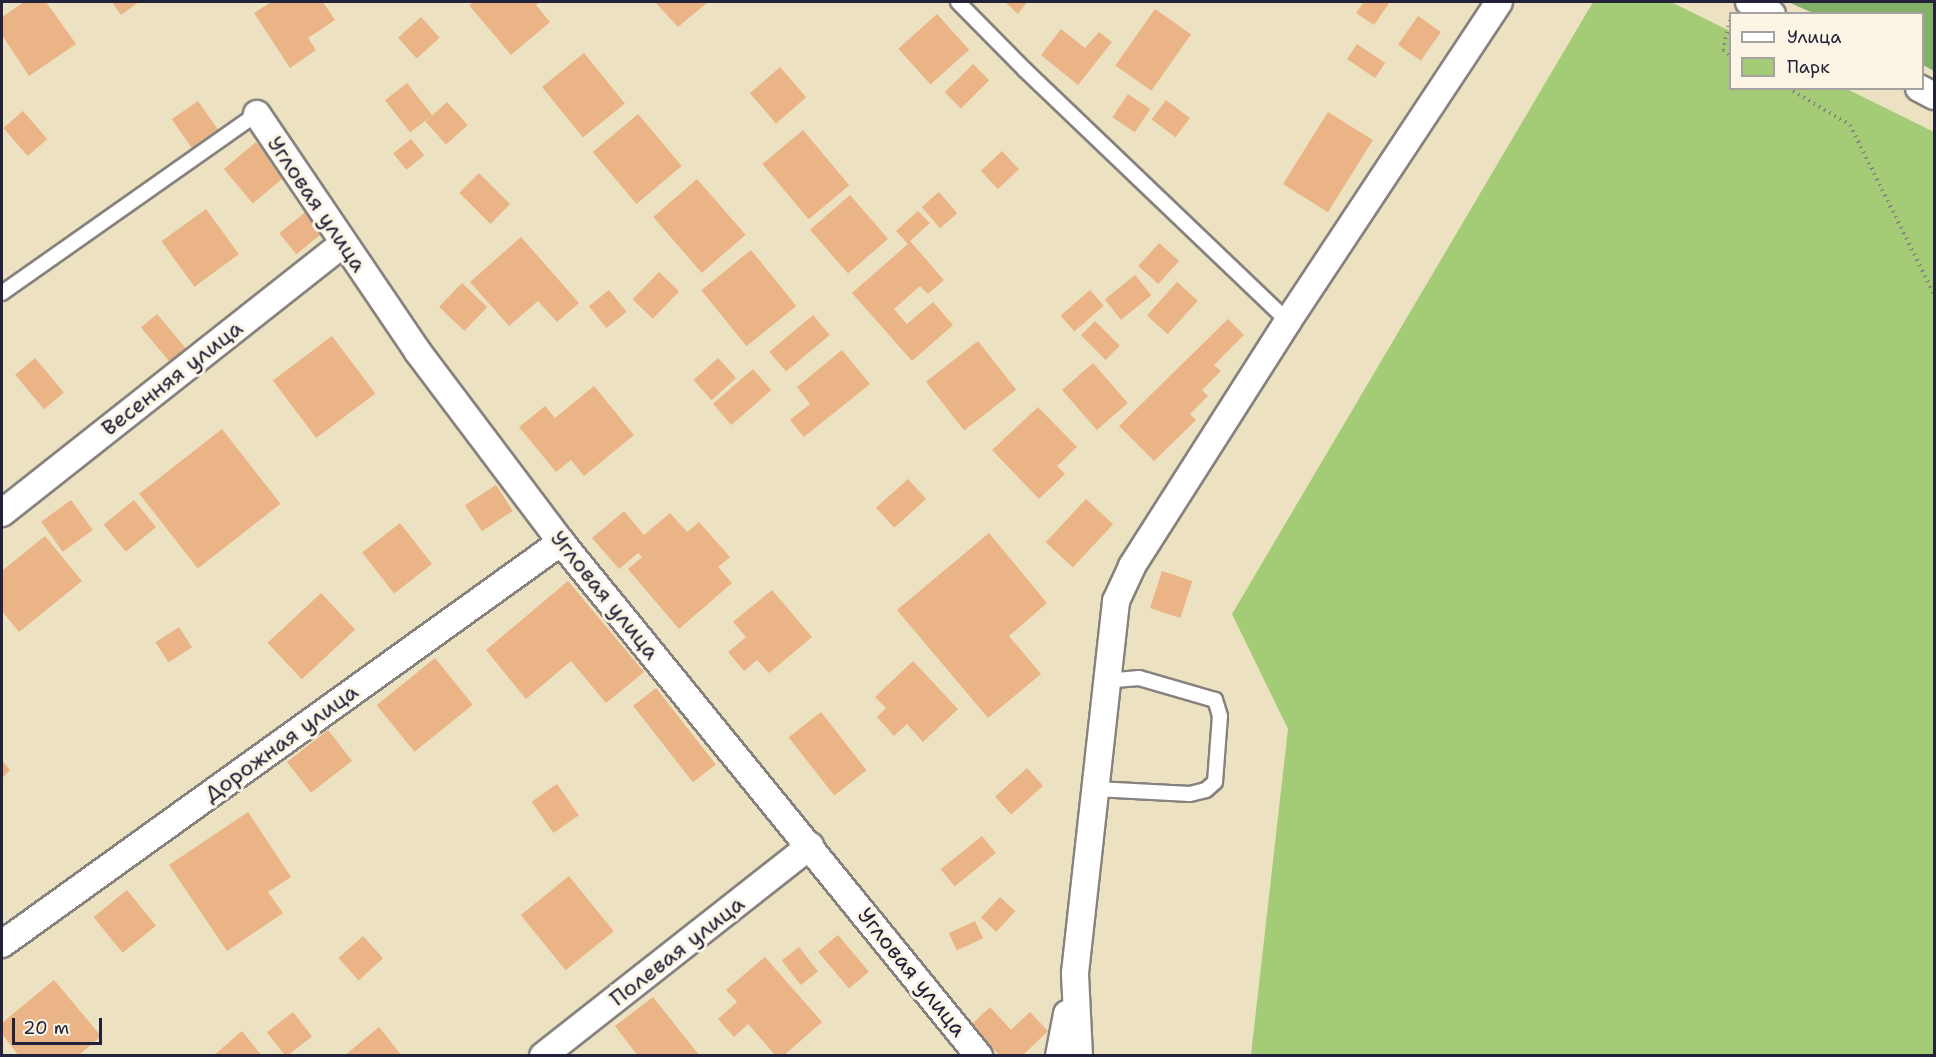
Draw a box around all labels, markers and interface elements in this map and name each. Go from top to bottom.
legend [1729,12,1924,90]
text: Улица [1787,25,1841,49]
text: Парк [1787,55,1830,79]
street label: Угловая улица [262,131,372,277]
street label: Весенняя улица [96,315,248,441]
street label: Угловая улица [545,525,665,665]
street label: Дорожная улица [199,678,363,808]
street label: Полевая улица [605,890,749,1012]
street label: Угловая улица [852,902,972,1042]
scale bar [15,1006,105,1044]
text: 20 m [23,1016,69,1040]

